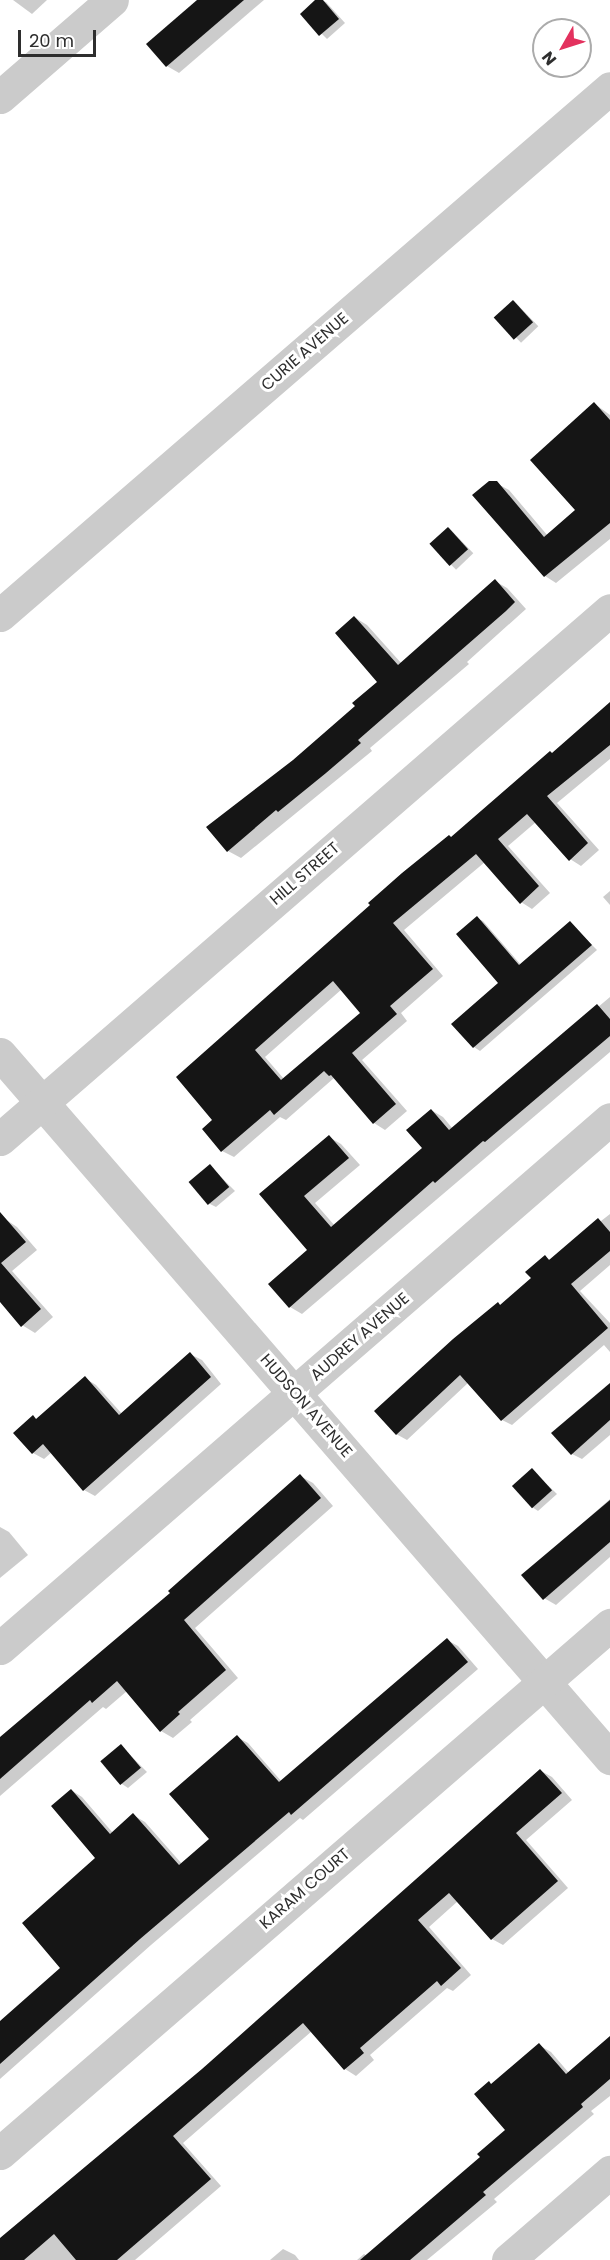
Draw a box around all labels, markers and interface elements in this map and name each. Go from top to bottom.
scale bar [21,18,99,56]
north arrow [532,18,592,78]
text: 20 m [29,28,74,53]
text: N [536,46,562,70]
street label: CURIE AVENUE [257,309,353,395]
street label: HILL STREET [266,839,344,909]
street label: AUDREY AVENUE [307,1289,413,1385]
street label: HUDSON AVENUE [256,1350,356,1462]
street label: KARAM COURT [256,1845,354,1933]

